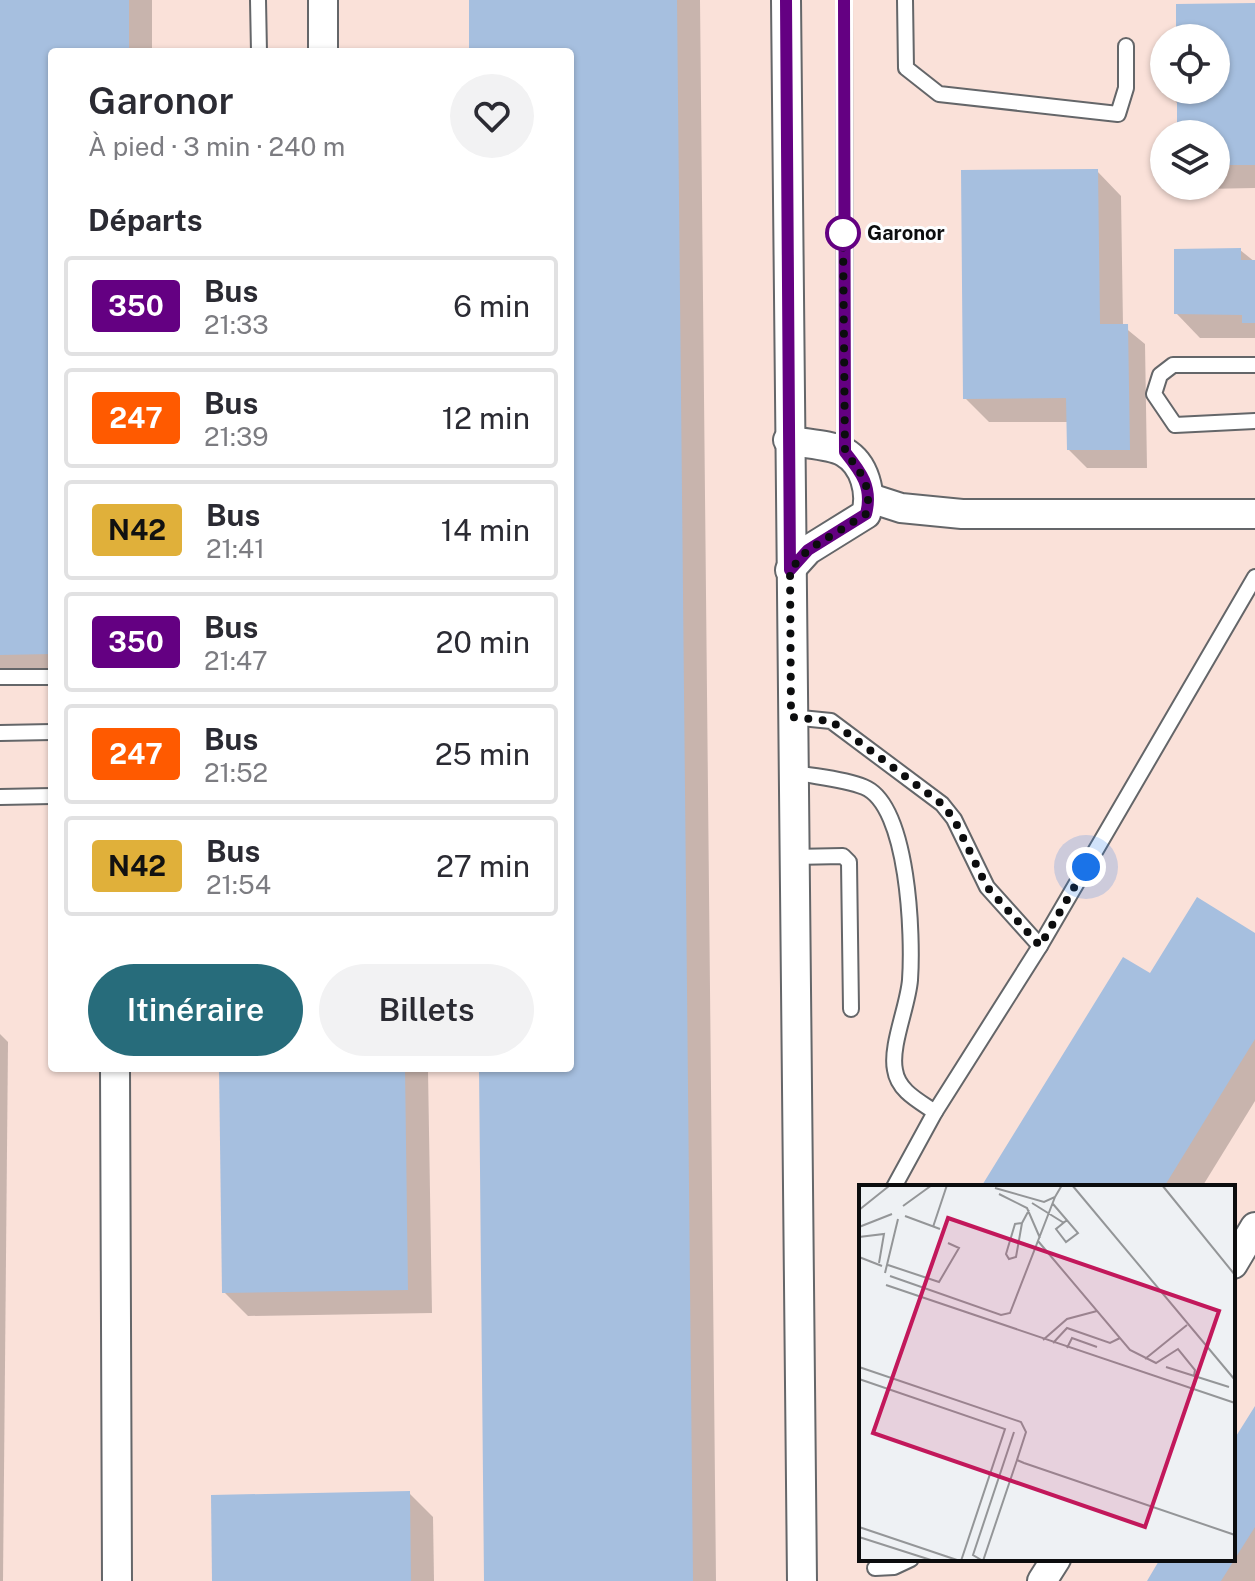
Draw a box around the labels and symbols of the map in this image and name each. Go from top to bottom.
marker: Garonor [826,216,860,250]
place label: Garonor [867,221,945,245]
your location [1066,847,1106,887]
inset map [859,1185,1235,1561]

